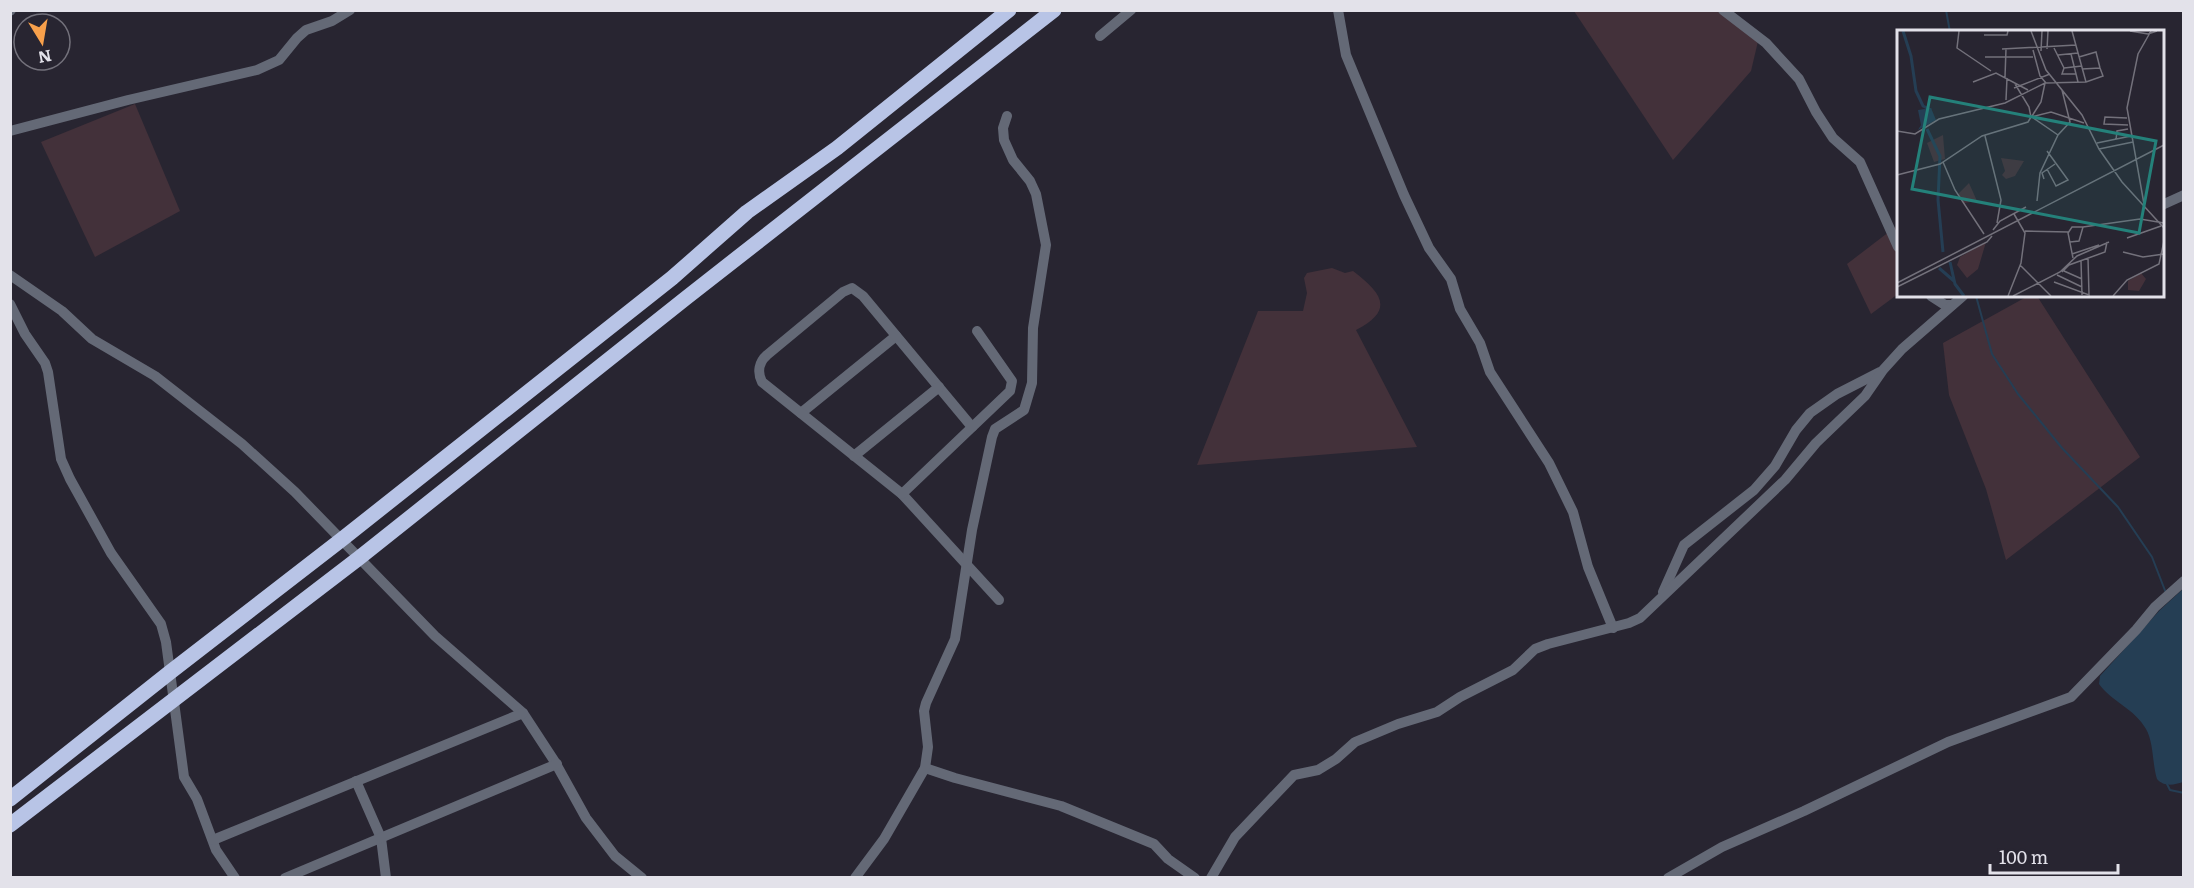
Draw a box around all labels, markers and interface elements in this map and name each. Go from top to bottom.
north arrow [12,12,72,72]
inset map [1897,30,2164,297]
text: N [36,45,54,71]
scale bar [1990,837,2118,875]
text: 100 m [1999,843,2048,870]

